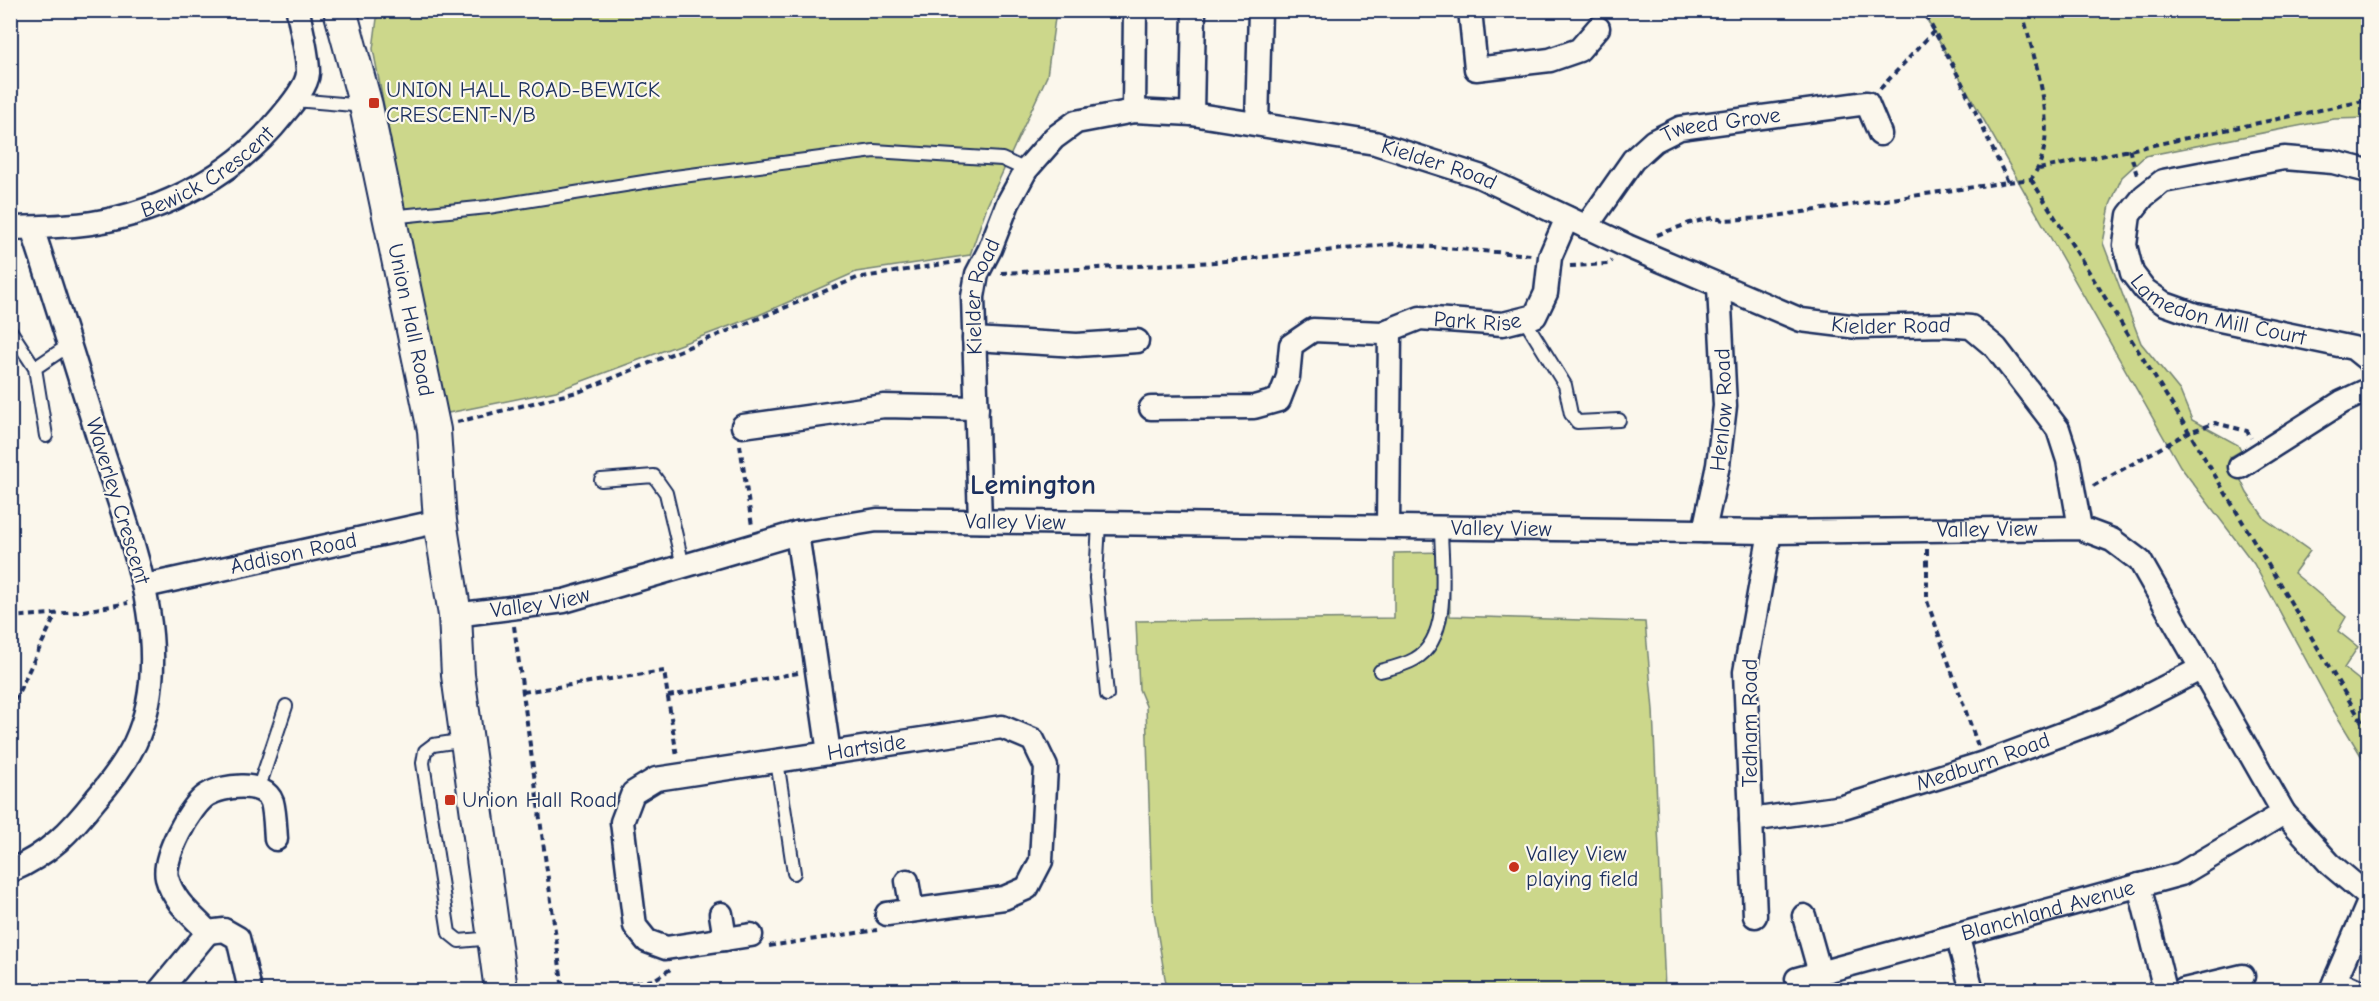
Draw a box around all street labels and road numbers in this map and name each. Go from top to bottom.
street label: Tweed Grove [1657,102,1782,148]
street label: Bewick Crescent [137,121,280,223]
street label: Kielder Road [1378,133,1501,195]
street label: Kielder Road [960,235,1006,355]
street label: Union Hall Road [382,241,440,399]
street label: Lamedon Mill Court [2125,269,2309,351]
street label: Park Rise [1433,306,1524,337]
street label: Kielder Road [1830,311,1952,340]
street label: Henlow Road [1704,348,1738,473]
street label: Waverley Crescent [80,415,156,588]
street label: Valley View [965,508,1066,536]
street label: Valley View [1451,515,1552,542]
street label: Valley View [1937,516,2038,543]
street label: Addison Road [228,527,359,580]
street label: Valley View [489,581,593,623]
street label: Tedham Road [1737,659,1763,787]
street label: Medburn Road [1913,727,2054,796]
street label: Hartside [825,729,908,766]
street label: Blanchland Avenue [1958,874,2137,947]

